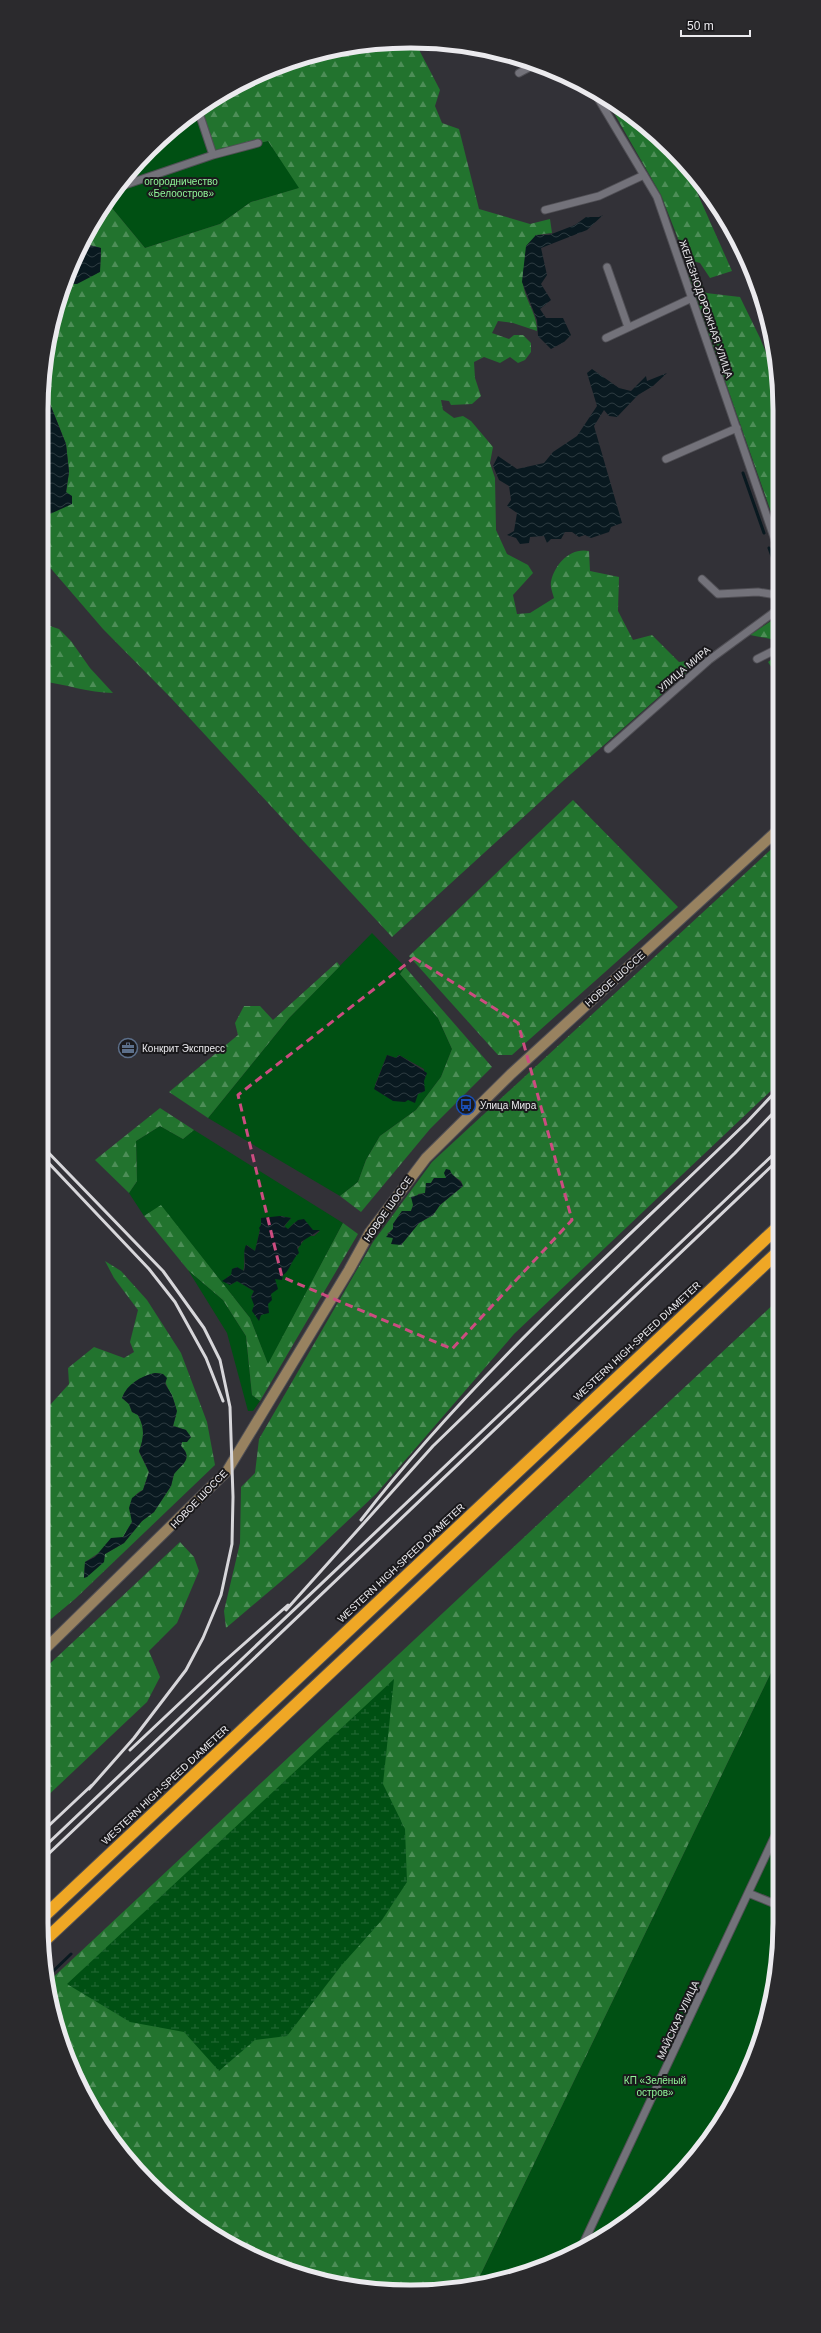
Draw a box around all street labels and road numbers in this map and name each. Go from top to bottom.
street label: ЖЕЛЕЗНОДОРОЖНАЯ УЛИЦА [677,239,735,380]
street label: УЛИЦА МИРА [656,644,713,694]
street label: НОВОЕ ШОССЕ [583,949,647,1009]
street label: НОВОЕ ШОССЕ [362,1174,415,1244]
street label: WESTERN HIGH-SPEED DIAMETER [571,1279,703,1403]
street label: НОВОЕ ШОССЕ [168,1467,230,1530]
street label: WESTERN HIGH-SPEED DIAMETER [335,1501,467,1625]
street label: WESTERN HIGH-SPEED DIAMETER [99,1723,231,1847]
street label: МАЙСКАЯ УЛИЦА [654,1978,701,2061]

